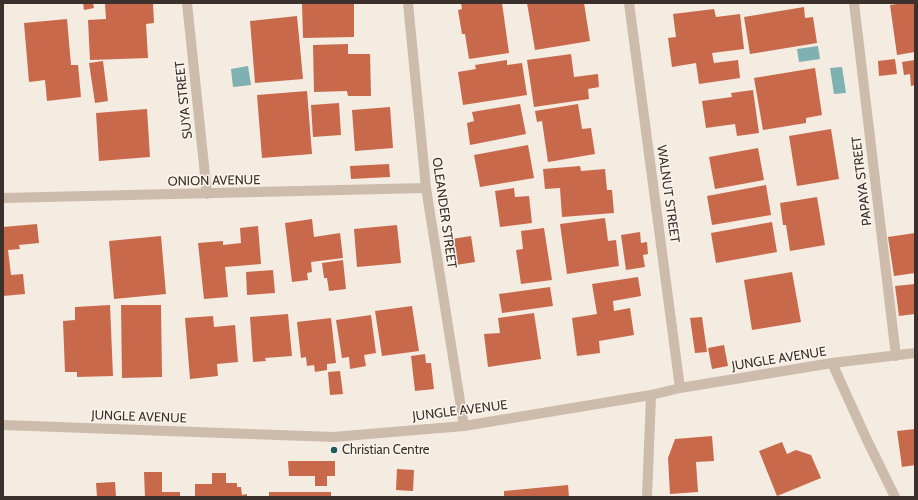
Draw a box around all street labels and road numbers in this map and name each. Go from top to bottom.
street label: SUYA STREET [172,60,196,140]
street label: PAPAYA STREET [849,135,875,227]
street label: WALNUT STREET [653,144,683,244]
street label: OLEANDER STREET [428,156,460,270]
street label: ONION AVENUE [167,172,261,190]
street label: JUNGLE AVENUE [731,344,827,374]
street label: JUNGLE AVENUE [412,397,508,425]
street label: JUNGLE AVENUE [91,408,187,426]

